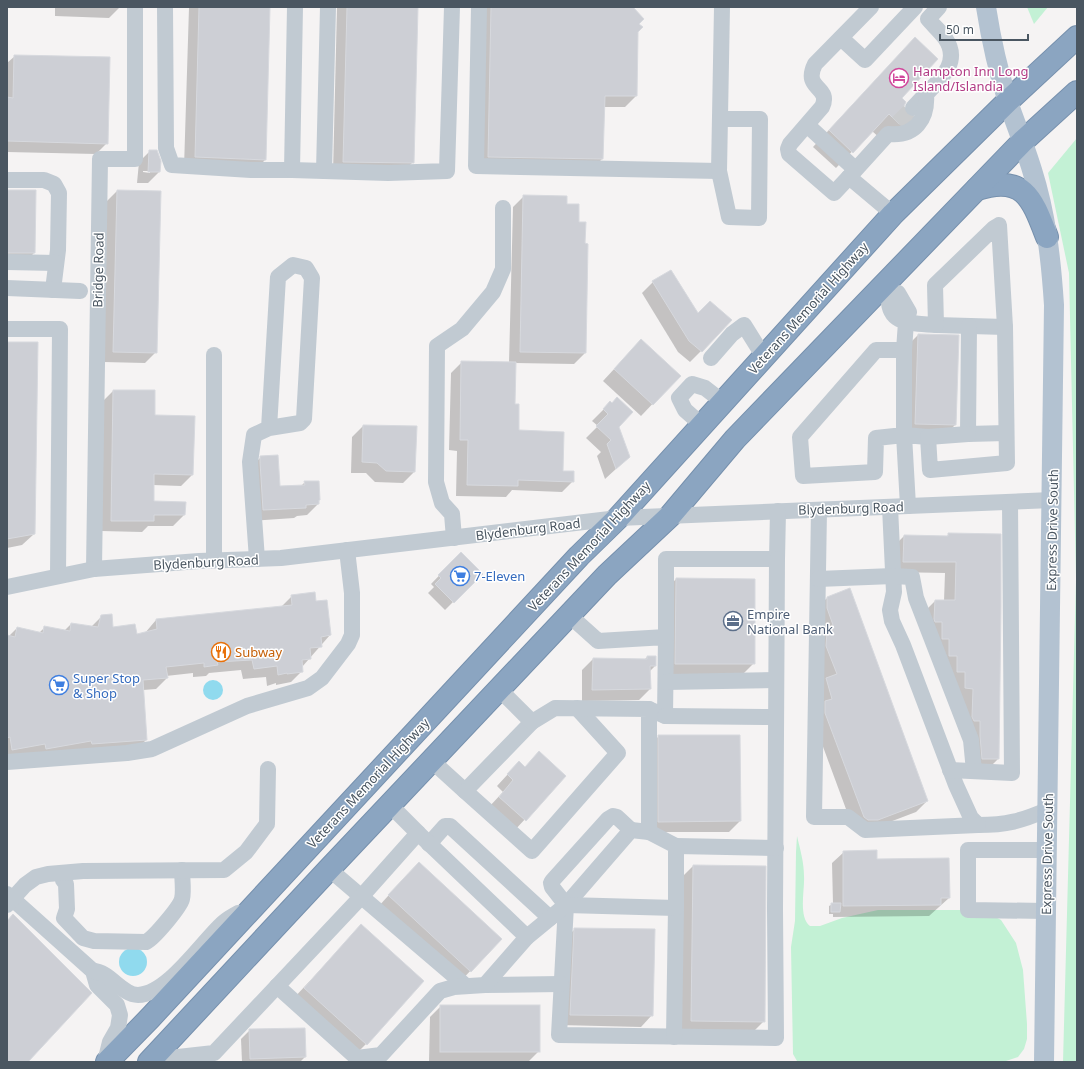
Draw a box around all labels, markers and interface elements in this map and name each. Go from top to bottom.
scale bar [940,16,1028,42]
text: 50 m [946,21,974,38]
place label: Hampton Inn Long Island/Islandia [913,62,1029,95]
hotel icon: Hampton Inn Long Island/Islandia [888,67,910,89]
street label: Bridge Road [88,232,108,308]
street label: Veterans Memorial Highway [744,238,872,378]
street label: Express Drive South [1042,469,1062,591]
street label: Veterans Memorial Highway [524,477,654,615]
street label: Blydenburg Road [798,497,904,519]
street label: Blydenburg Road [474,514,582,544]
street label: Blydenburg Road [153,550,259,574]
supermarket icon: 7-Eleven [449,565,471,587]
place label: 7-Eleven [474,567,525,585]
place label: Empire National Bank [747,605,833,638]
office icon: Empire National Bank [722,610,744,632]
restaurant icon: Subway [210,641,232,663]
place label: Subway [235,643,282,661]
place label: Super Stop & Shop [73,669,140,702]
supermarket icon: Super Stop & Shop [48,674,70,696]
street label: Veterans Memorial Highway [303,714,433,852]
street label: Express Drive South [1037,793,1057,915]

